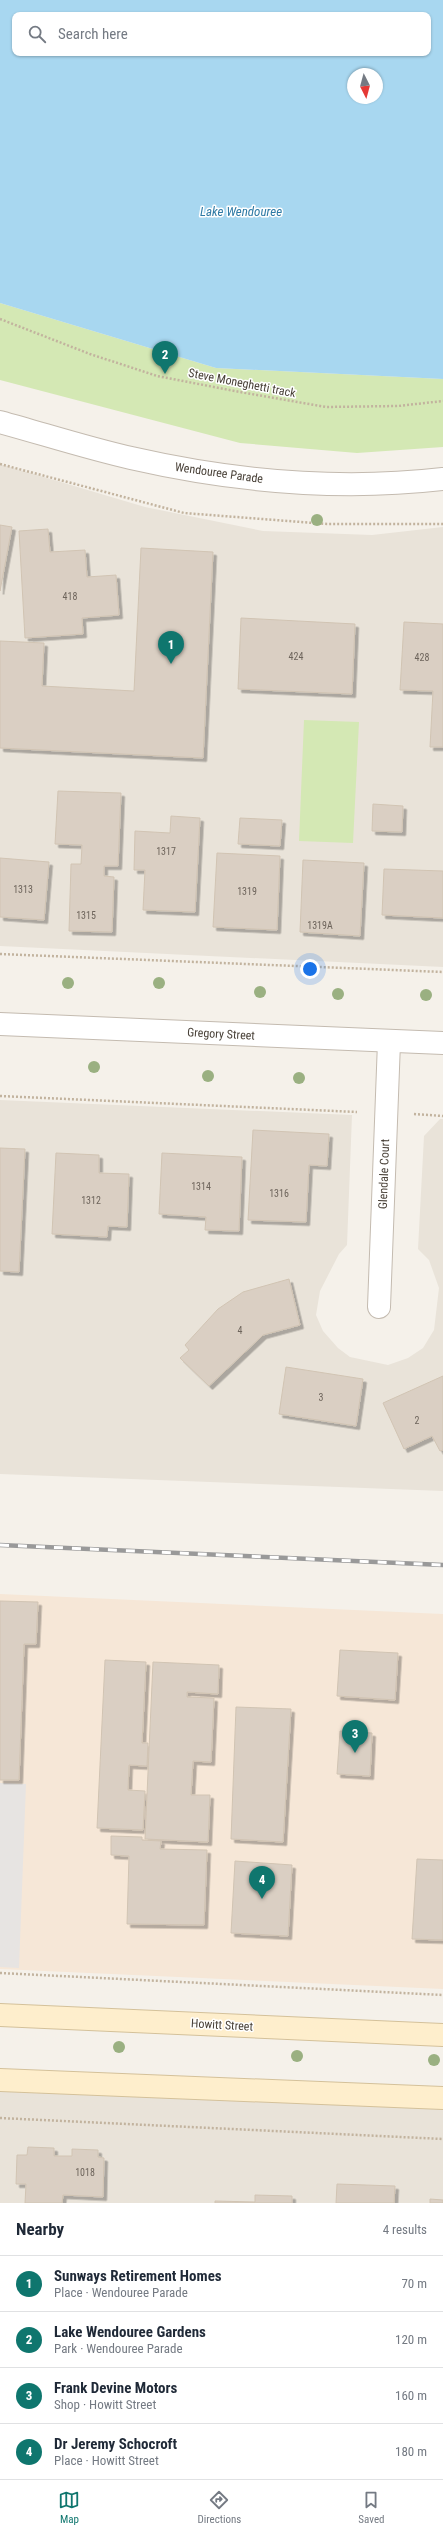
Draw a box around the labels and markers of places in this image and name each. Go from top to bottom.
pin: 2 [152,341,178,374]
pin: 1 [158,631,184,664]
pin: 3 [342,1720,368,1753]
pin: 4 [249,1866,275,1899]

